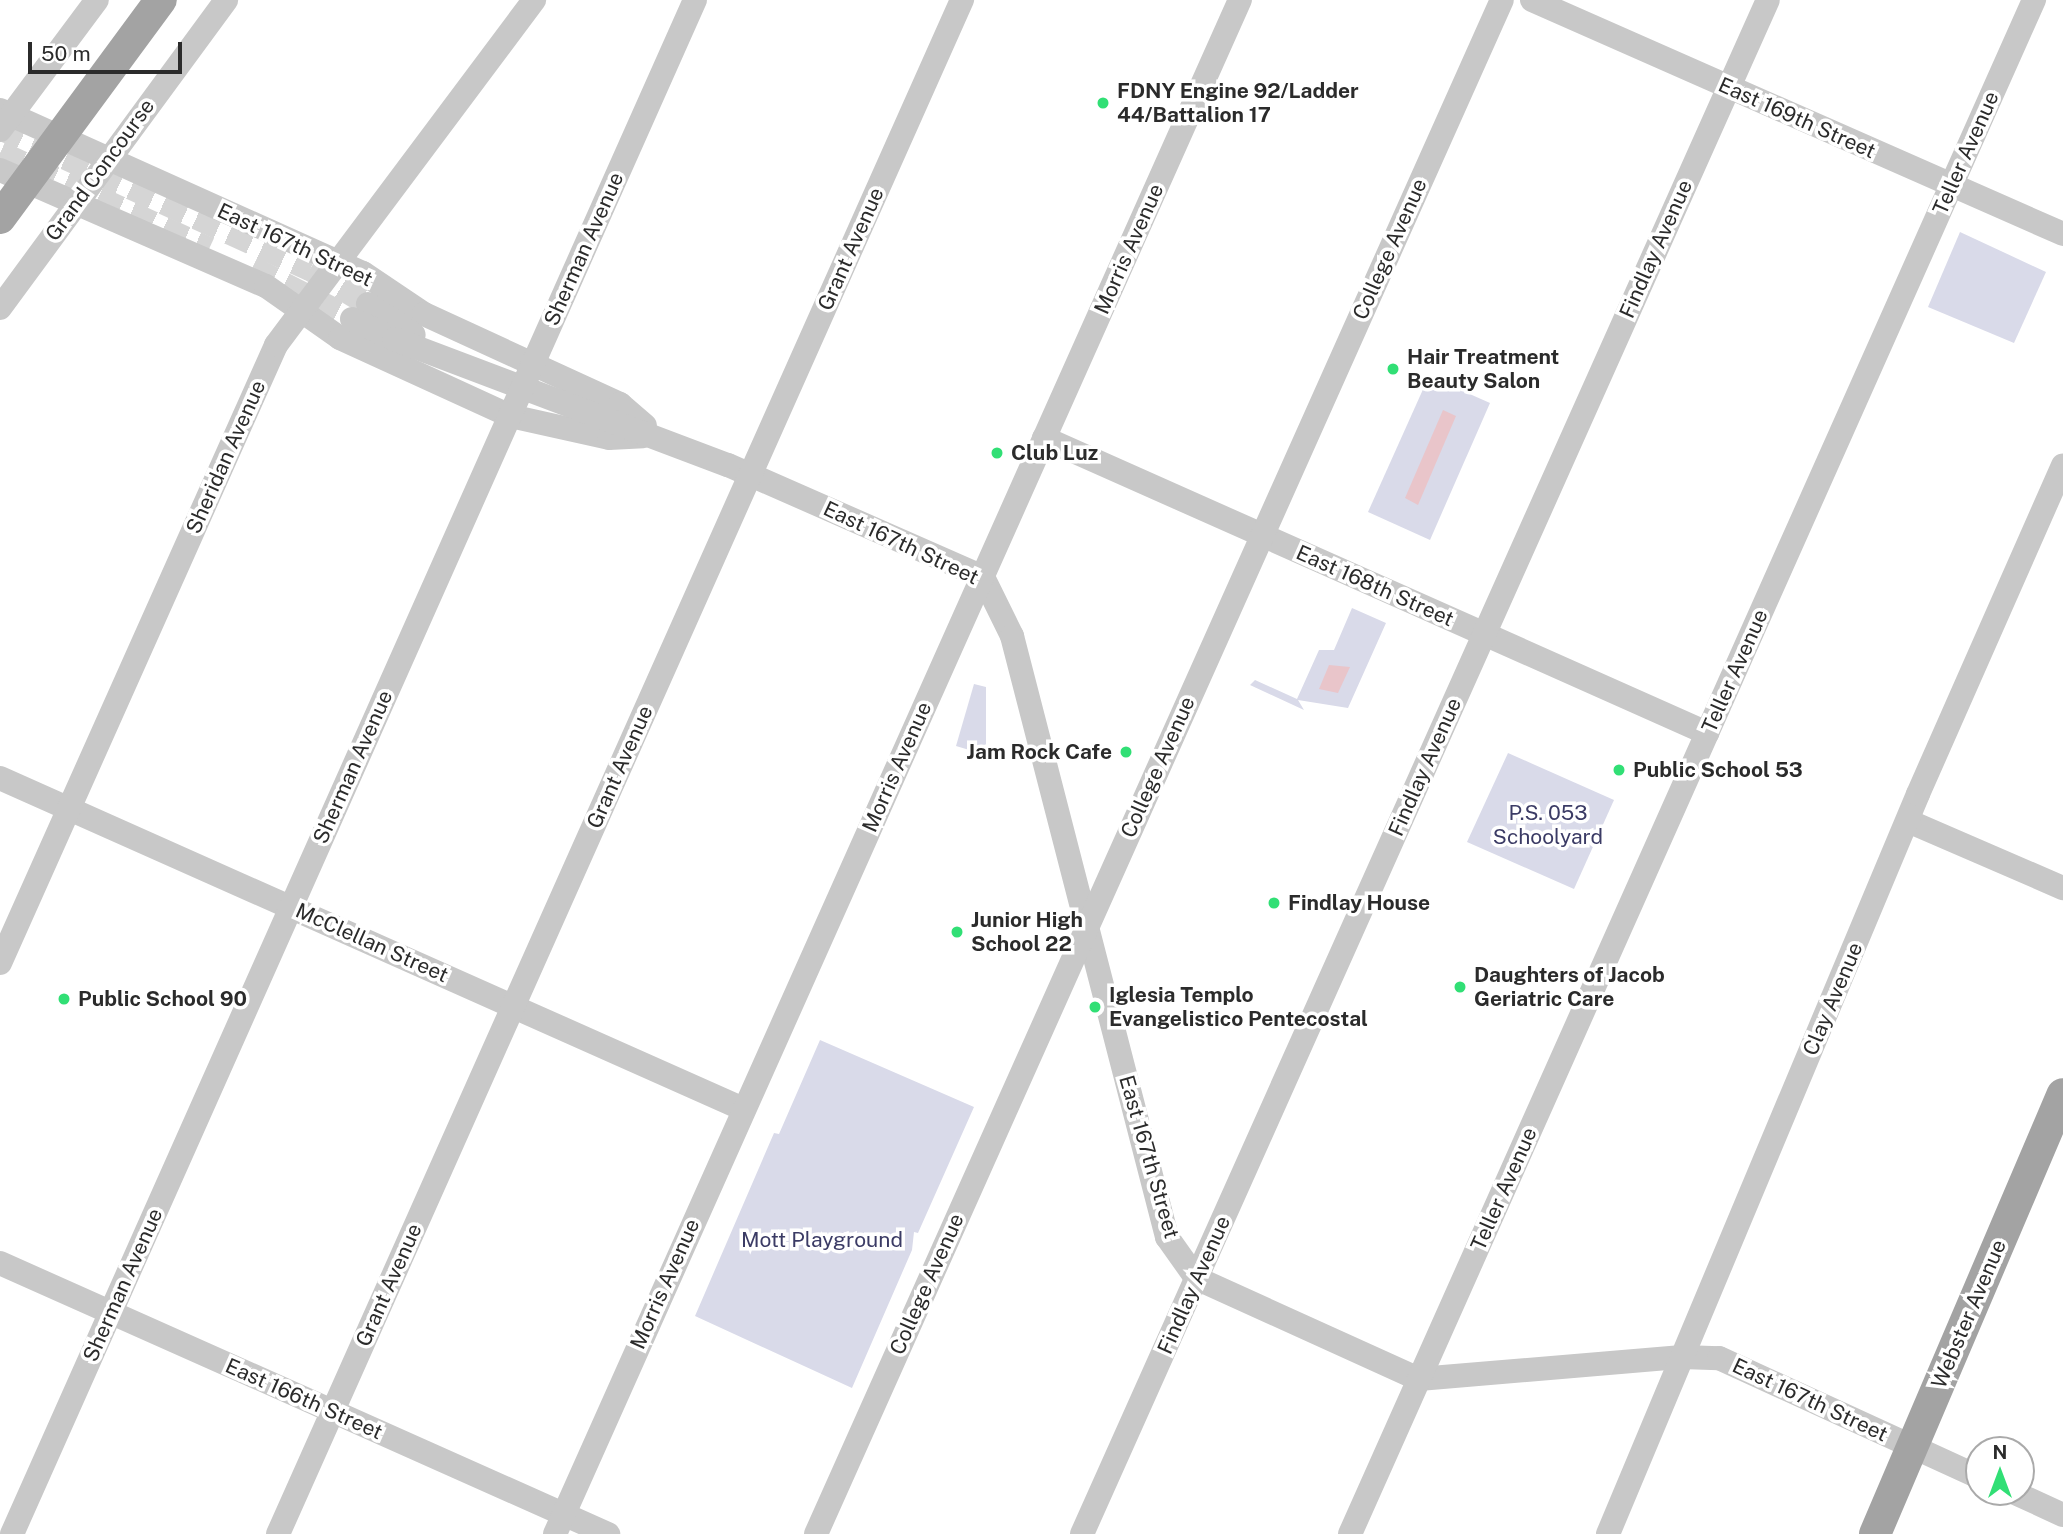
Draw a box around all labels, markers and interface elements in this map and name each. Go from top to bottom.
scale bar [32,28,186,72]
text: 50 m [41,41,91,66]
street label: East 169th Street [1715,72,1879,164]
place label: FDNY Engine 92/Ladder 44/Battalion 17 [1117,78,1359,128]
street label: Teller Avenue [1928,88,2004,218]
street label: Grand Concourse [40,94,160,246]
marker: FDNY Engine 92/Ladder 44/Battalion 17 [1095,95,1111,111]
street label: Sherman Avenue [539,168,629,330]
street label: College Avenue [1348,175,1432,323]
street label: Findlay Avenue [1614,176,1698,322]
street label: Morris Avenue [1089,180,1169,318]
street label: Grant Avenue [813,184,889,314]
street label: East 167th Street [213,198,377,292]
place label: Hair Treatment Beauty Salon [1407,344,1559,394]
marker: Hair Treatment Beauty Salon [1385,361,1401,377]
street label: Sheridan Avenue [181,377,271,537]
place label: Club Luz [1011,440,1098,466]
marker: Club Luz [989,445,1005,461]
street label: East 167th Street [819,496,983,590]
street label: East 168th Street [1292,540,1458,632]
street label: Teller Avenue [1697,606,1773,736]
street label: Sherman Avenue [308,686,398,848]
street label: College Avenue [1116,693,1200,841]
street label: Findlay Avenue [1383,694,1467,840]
street label: Morris Avenue [857,698,937,836]
street label: Grant Avenue [582,702,658,832]
place label: Jam Rock Cafe [967,739,1112,765]
marker: Jam Rock Cafe [1118,744,1134,760]
place label: Public School 53 [1633,757,1803,783]
marker: Public School 53 [1611,762,1627,778]
park label: P.S. 053 Schoolyard [1493,800,1603,850]
place label: Findlay House [1288,890,1430,916]
marker: Findlay House [1266,895,1282,911]
street label: McClellan Street [292,898,452,988]
place label: Junior High School 22 [971,907,1083,957]
marker: Junior High School 22 [949,924,965,940]
street label: Clay Avenue [1798,939,1868,1059]
place label: Daughters of Jacob Geriatric Care [1474,962,1665,1012]
marker: Daughters of Jacob Geriatric Care [1452,979,1468,995]
place label: Iglesia Templo Evangelistico Pentecostal [1109,982,1368,1032]
place label: Public School 90 [78,986,247,1012]
marker: Public School 90 [56,991,72,1007]
marker: Iglesia Templo Evangelistico Pentecostal [1087,999,1103,1015]
street label: East 167th Street [1114,1072,1184,1242]
street label: Teller Avenue [1466,1124,1542,1254]
street label: Sherman Avenue [78,1204,168,1366]
street label: College Avenue [885,1210,969,1358]
street label: Findlay Avenue [1152,1212,1236,1358]
street label: Morris Avenue [625,1215,705,1353]
street label: Grant Avenue [351,1220,427,1350]
park label: Mott Playground [741,1227,903,1253]
street label: Webster Avenue [1926,1236,2012,1392]
street label: East 166th Street [222,1353,386,1445]
street label: East 167th Street [1728,1353,1892,1447]
north arrow [1965,1436,2035,1506]
text: N [1993,1441,2007,1463]

